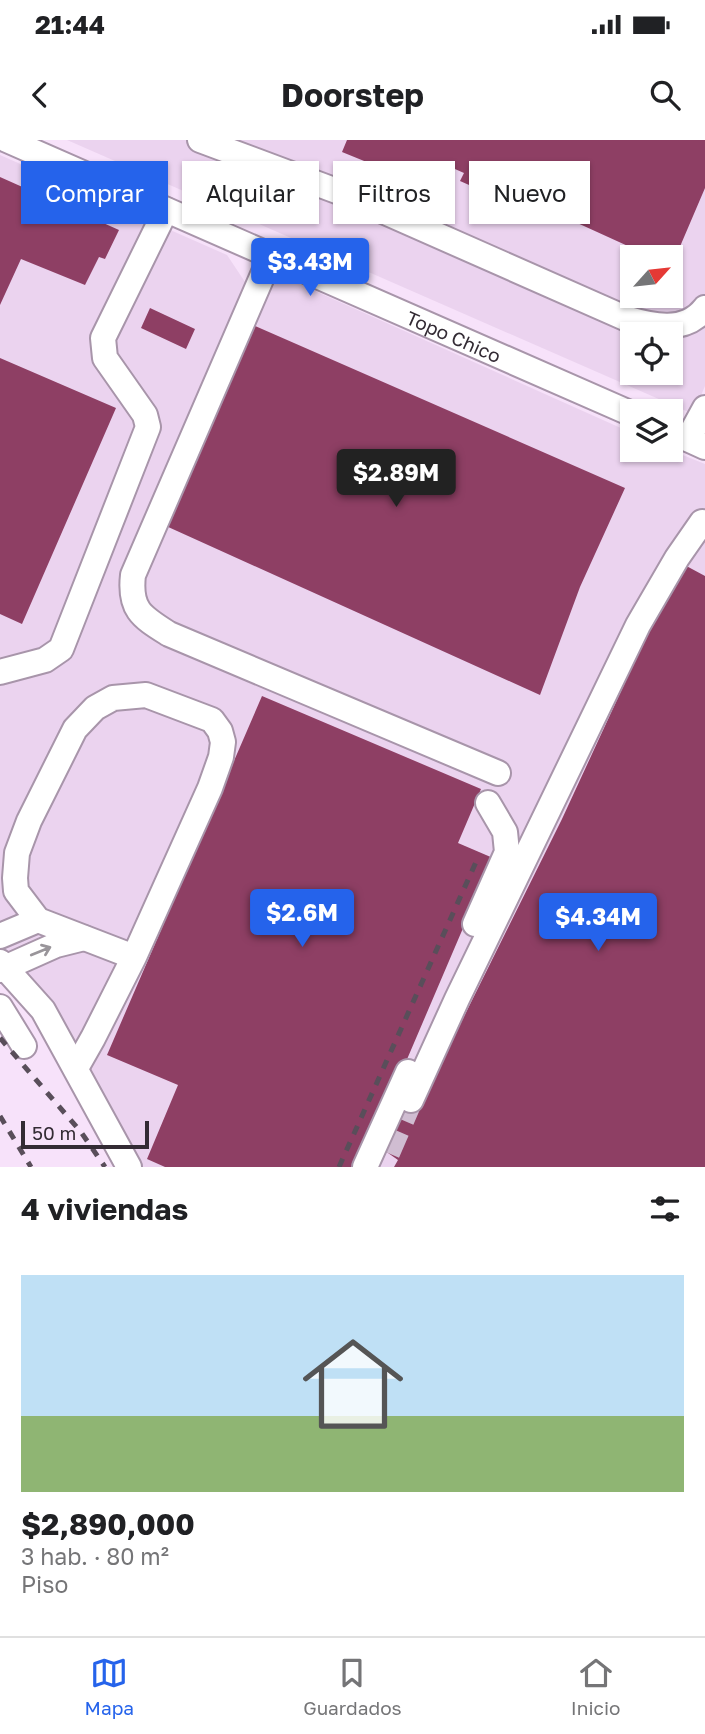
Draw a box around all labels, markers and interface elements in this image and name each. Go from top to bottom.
text: 21:44 [35,9,105,40]
icon: back [21,76,59,114]
text: Doorstep [281,76,424,114]
icon: search [646,76,684,114]
chip: Comprar [21,161,168,224]
chip: Alquilar [182,161,319,224]
chip: Filtros [333,161,455,224]
chip: Nuevo [469,161,590,224]
pin: $3.43M [253,239,367,298]
north arrow [620,245,682,308]
map controls [620,245,683,462]
text: $3.43M [267,247,353,275]
street label: Topo Chico [403,305,505,367]
button: locate [620,322,683,385]
button: layers [620,399,683,462]
pin: $2.89M [339,450,453,509]
text: $2.89M [353,458,439,486]
pin: $2.6M [253,890,351,949]
pin: $4.34M [541,894,655,953]
text: $2.6M [266,898,338,926]
text: $4.34M [555,902,641,930]
one-way arrow [30,944,51,957]
scale bar [21,1118,149,1150]
text: 50 m [32,1121,76,1144]
icon: filters [646,1190,684,1228]
text: 4 viviendas [21,1191,188,1227]
icon: home [290,1321,416,1447]
text: $2,890,000 [21,1506,195,1542]
text: 3 hab. · 80 m² [21,1542,169,1570]
text: Piso [21,1570,68,1598]
tab: Mapa [85,1654,134,1719]
tab: Guardados [303,1654,402,1719]
tab: Inicio [571,1654,620,1719]

